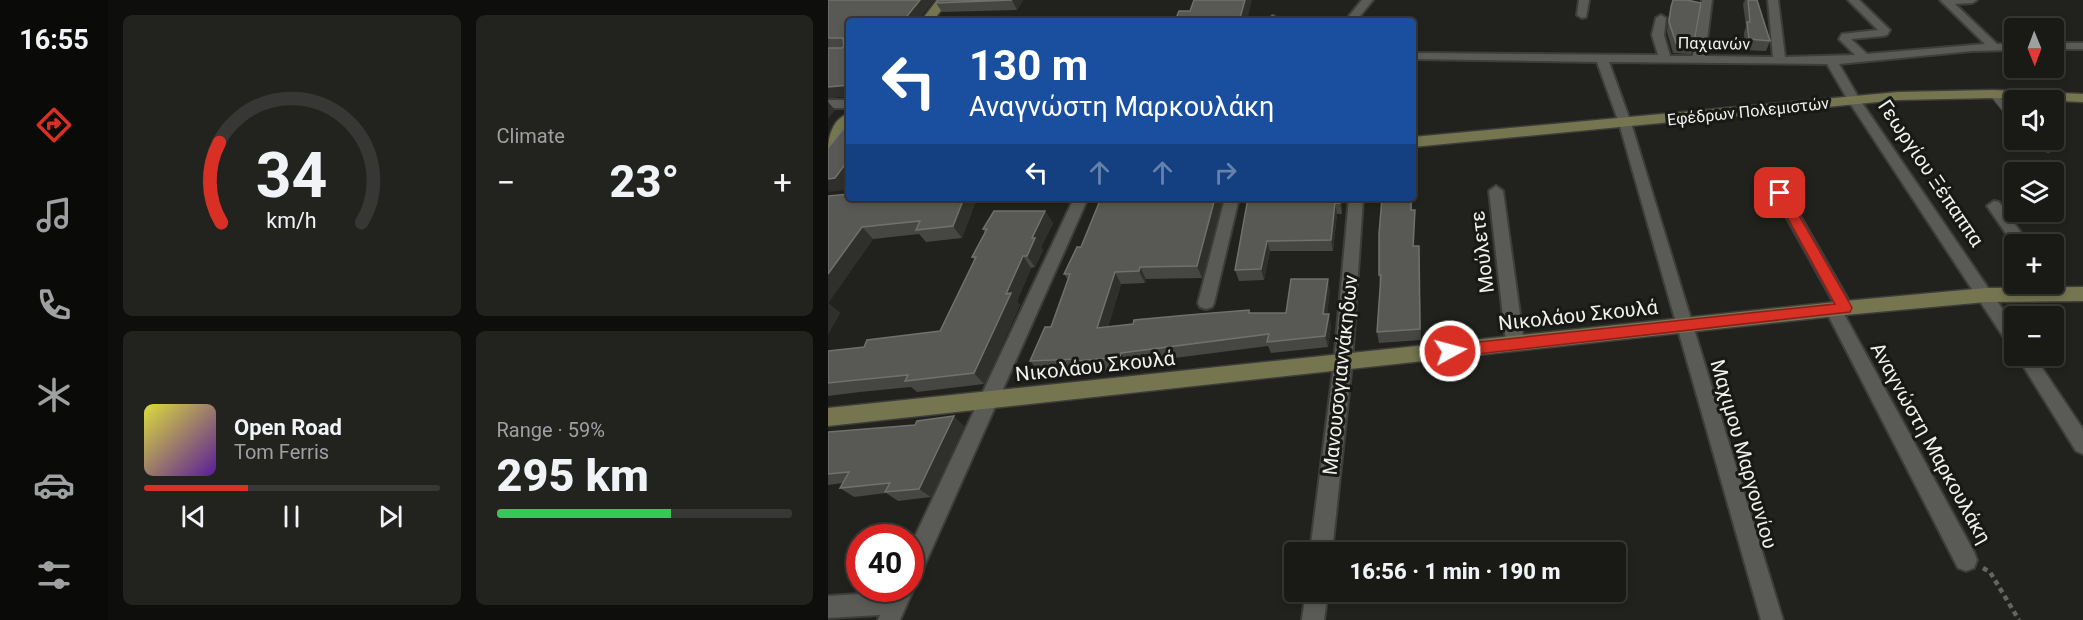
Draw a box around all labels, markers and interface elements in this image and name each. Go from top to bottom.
north arrow [2004,18,2064,78]
map controls [2004,18,2064,366]
text: 16:55 [19,24,89,56]
street label: Παχιανών [1678,33,1750,54]
text: 130 m [969,41,1088,90]
icon: left [870,42,948,120]
button: sound [2004,90,2064,150]
text: Αναγνώστη Μαρκουλάκη [969,91,1274,123]
street label: Εφέδρων Πολεμιστών [1666,94,1830,129]
street label: Γεωργίου Ξέπαππα [1873,95,1989,251]
icon: directions [33,104,75,146]
text: Climate [497,124,565,148]
text: 34 [256,139,328,212]
text: 23° [610,155,679,208]
icon: left [1020,156,1053,189]
icon: ahead [1083,156,1116,189]
icon: ahead [1146,156,1179,189]
icon: right [1209,156,1242,189]
button: layers [2004,162,2064,222]
text: − [497,163,515,202]
text: + [773,163,792,202]
pin [1754,167,1805,218]
icon: arrive [1763,176,1796,209]
icon: music [33,194,75,236]
text: km/h [267,208,317,233]
street label: Μούλετε [1465,209,1499,295]
button: + [2004,234,2064,294]
street label: Μανουσογιαννάκηδων [1318,273,1362,476]
icon: phone [33,284,75,326]
street label: Νικολάου Σκουλά [1497,295,1660,335]
button: − [2004,306,2064,366]
position arrow [1418,319,1482,383]
street label: Αναγνώστη Μαρκουλάκη [1866,338,1996,548]
street label: Νικολάου Σκουλά [1014,346,1177,386]
street label: Μαχιμου Mαργουνίου [1705,357,1783,551]
icon: climate [33,374,75,416]
text: Open Road [234,415,342,440]
text: Range · 59% [497,418,605,442]
text: Tom Ferris [234,440,329,464]
text: 295 km [497,449,649,502]
icon: car [33,464,75,506]
icon: previous [177,500,210,533]
icon: pause [275,500,308,533]
icon: next [374,500,407,533]
speed limit sign: 40 [846,524,924,602]
icon: filters [33,554,75,596]
text: 16:56 · 1 min · 190 m [1350,559,1560,584]

